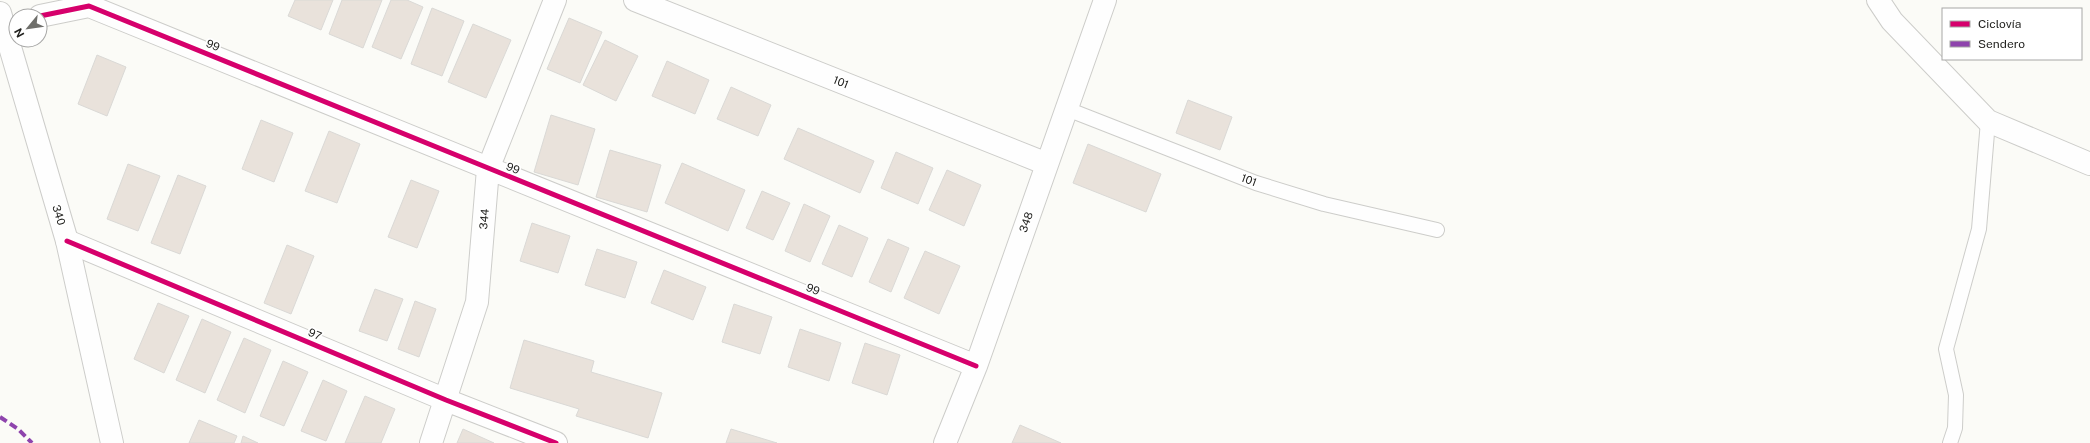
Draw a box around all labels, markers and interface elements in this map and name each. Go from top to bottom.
north arrow [8,8,48,48]
legend [1942,8,2082,60]
text: Ciclovía [1978,17,2021,31]
text: N [12,26,27,40]
street label: 99 [204,37,222,53]
text: Sendero [1978,37,2025,51]
street label: 101 [831,73,851,91]
street label: 99 [504,160,522,176]
street label: 101 [1240,172,1258,188]
street label: 340 [50,203,68,227]
street label: 344 [477,208,491,230]
street label: 348 [1017,210,1035,234]
street label: 99 [804,281,822,297]
street label: 97 [307,326,324,342]

